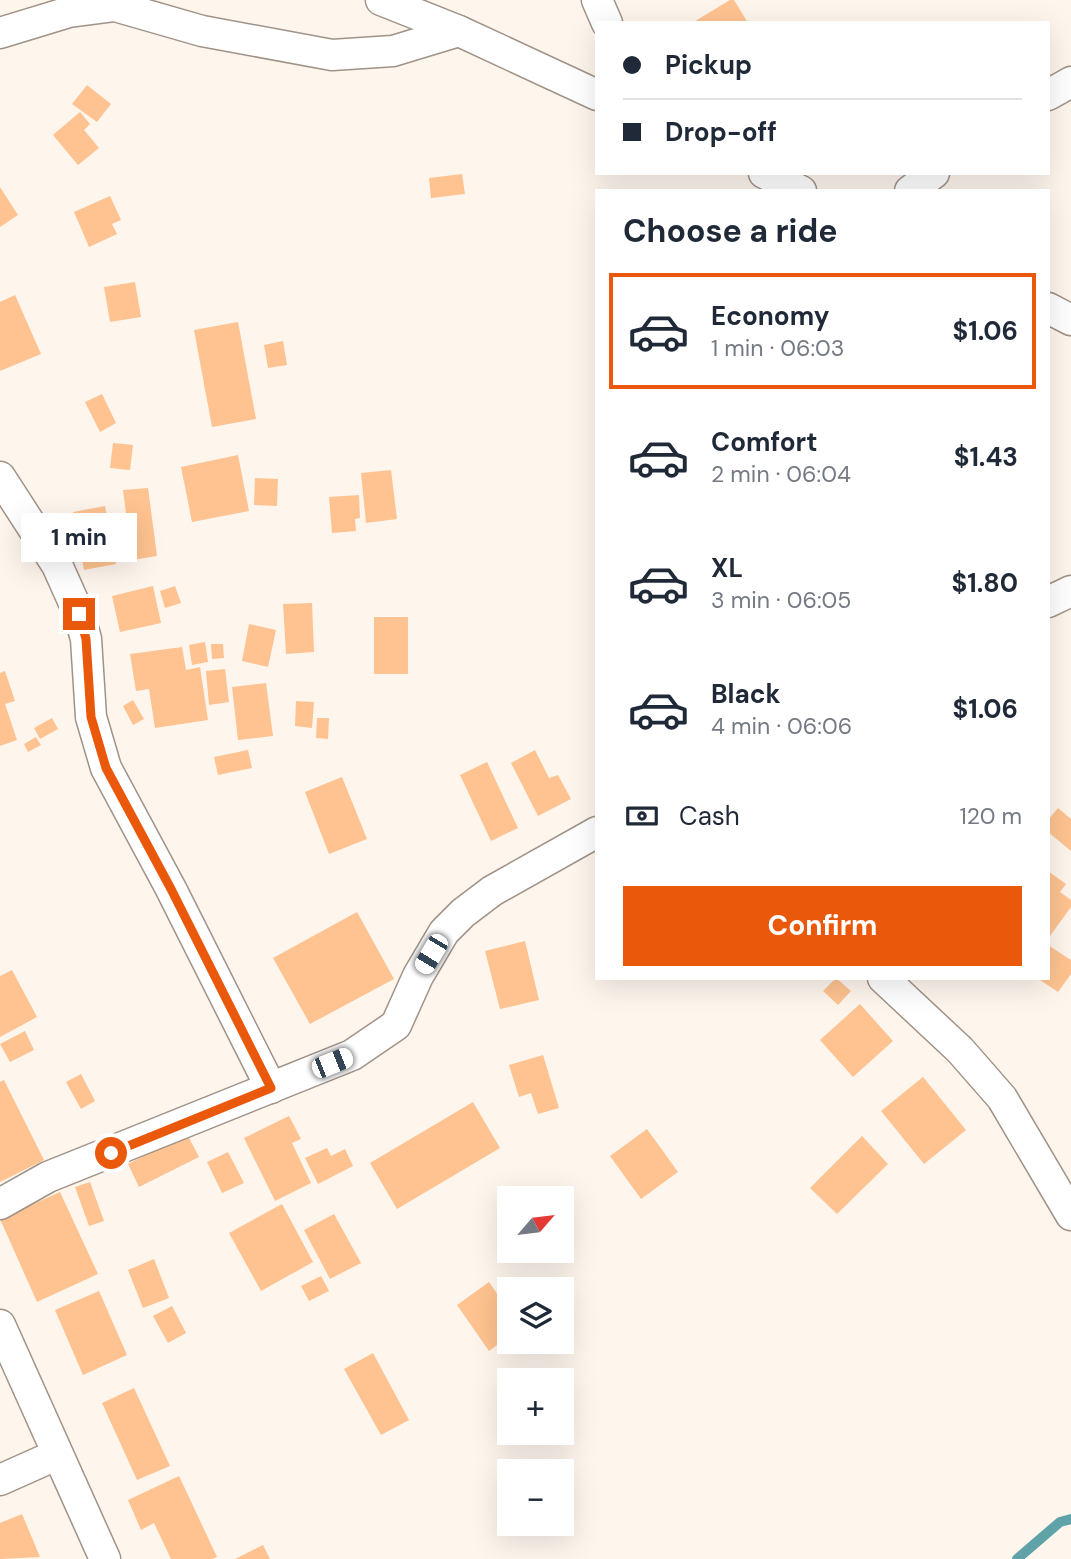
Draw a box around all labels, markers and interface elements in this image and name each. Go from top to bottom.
text: Pickup [665,48,752,82]
text: Drop-off [665,115,777,149]
text: Choose a ride [623,210,838,252]
text: Economy [711,299,829,333]
icon: car [627,300,690,363]
text: $1.06 [953,314,1018,348]
text: 1 min · 06:03 [711,333,844,363]
text: Comfort [711,425,817,459]
icon: car [627,426,690,489]
text: $1.43 [954,440,1018,474]
text: 2 min · 06:04 [711,459,851,489]
callout: 1 min [21,512,137,562]
text: 1 min [51,522,107,552]
text: XL [711,551,743,585]
icon: car [627,552,690,615]
text: $1.80 [952,566,1018,600]
text: 3 min · 06:05 [711,585,851,615]
route end [63,598,95,630]
text: Black [711,677,781,711]
icon: car [627,678,690,741]
text: $1.06 [953,692,1018,726]
text: 4 min · 06:06 [711,711,852,741]
icon: cash [623,797,661,835]
text: Cash [679,799,740,833]
text: 120 m [959,801,1022,831]
button: Confirm [623,886,1022,966]
car [412,931,451,977]
car [309,1045,356,1081]
route start [95,1137,127,1169]
north arrow [497,1186,574,1264]
map controls [497,1186,574,1536]
button: layers [497,1277,574,1354]
button: + [497,1368,574,1445]
button: − [497,1459,574,1536]

